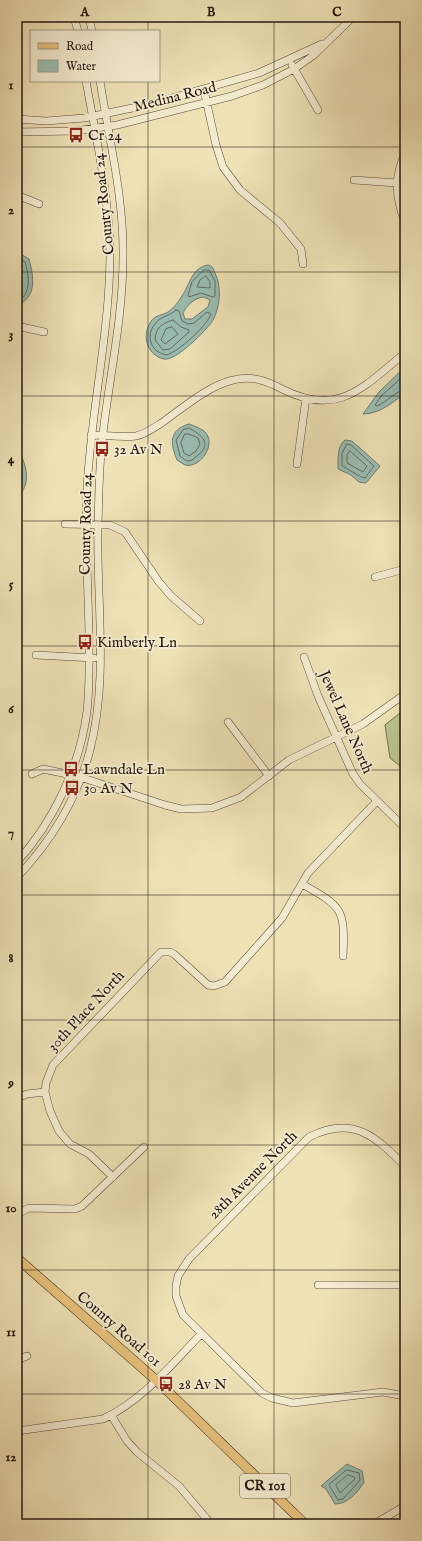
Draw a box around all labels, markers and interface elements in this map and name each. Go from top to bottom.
text: A [80,4,91,21]
text: B [207,4,216,21]
text: C [332,4,342,21]
legend [30,30,160,82]
text: Road [66,39,94,54]
text: Water [66,59,97,74]
text: 1 [9,77,14,94]
street label: Medina Road [132,77,219,116]
bus stop icon: Cr 24 [67,126,85,144]
place label: Cr 24 [88,126,122,145]
street label: County Road 24 [89,152,119,256]
text: 2 [8,202,14,219]
text: 3 [9,326,14,343]
bus stop icon: 32 Av N [93,440,111,458]
place label: 32 Av N [114,440,163,459]
text: 4 [8,451,15,468]
street label: County Road 24 [76,472,96,575]
text: 5 [9,576,14,593]
bus stop icon: Kimberly Ln [76,633,94,651]
place label: Kimberly Ln [97,633,177,652]
street label: Jewel Lane North [314,665,377,777]
text: 6 [8,701,14,718]
bus stop icon: Lawndale Ln [62,760,80,778]
place label: Lawndale Ln [83,760,165,779]
bus stop icon: 30 Av N [63,779,81,797]
place label: 30 Av N [84,779,133,798]
text: 7 [8,825,14,842]
text: 8 [8,950,14,967]
street label: 30th Place North [43,966,129,1056]
text: 9 [7,1075,14,1092]
street label: 28th Avenue North [205,1127,301,1223]
text: 10 [5,1200,17,1217]
street label: County Road 101 [73,1287,165,1371]
text: 11 [6,1324,16,1341]
bus stop icon: 28 Av N [157,1375,175,1393]
place label: 28 Av N [178,1375,227,1394]
text: 12 [6,1449,16,1466]
road number: CR 101 [240,1474,290,1498]

